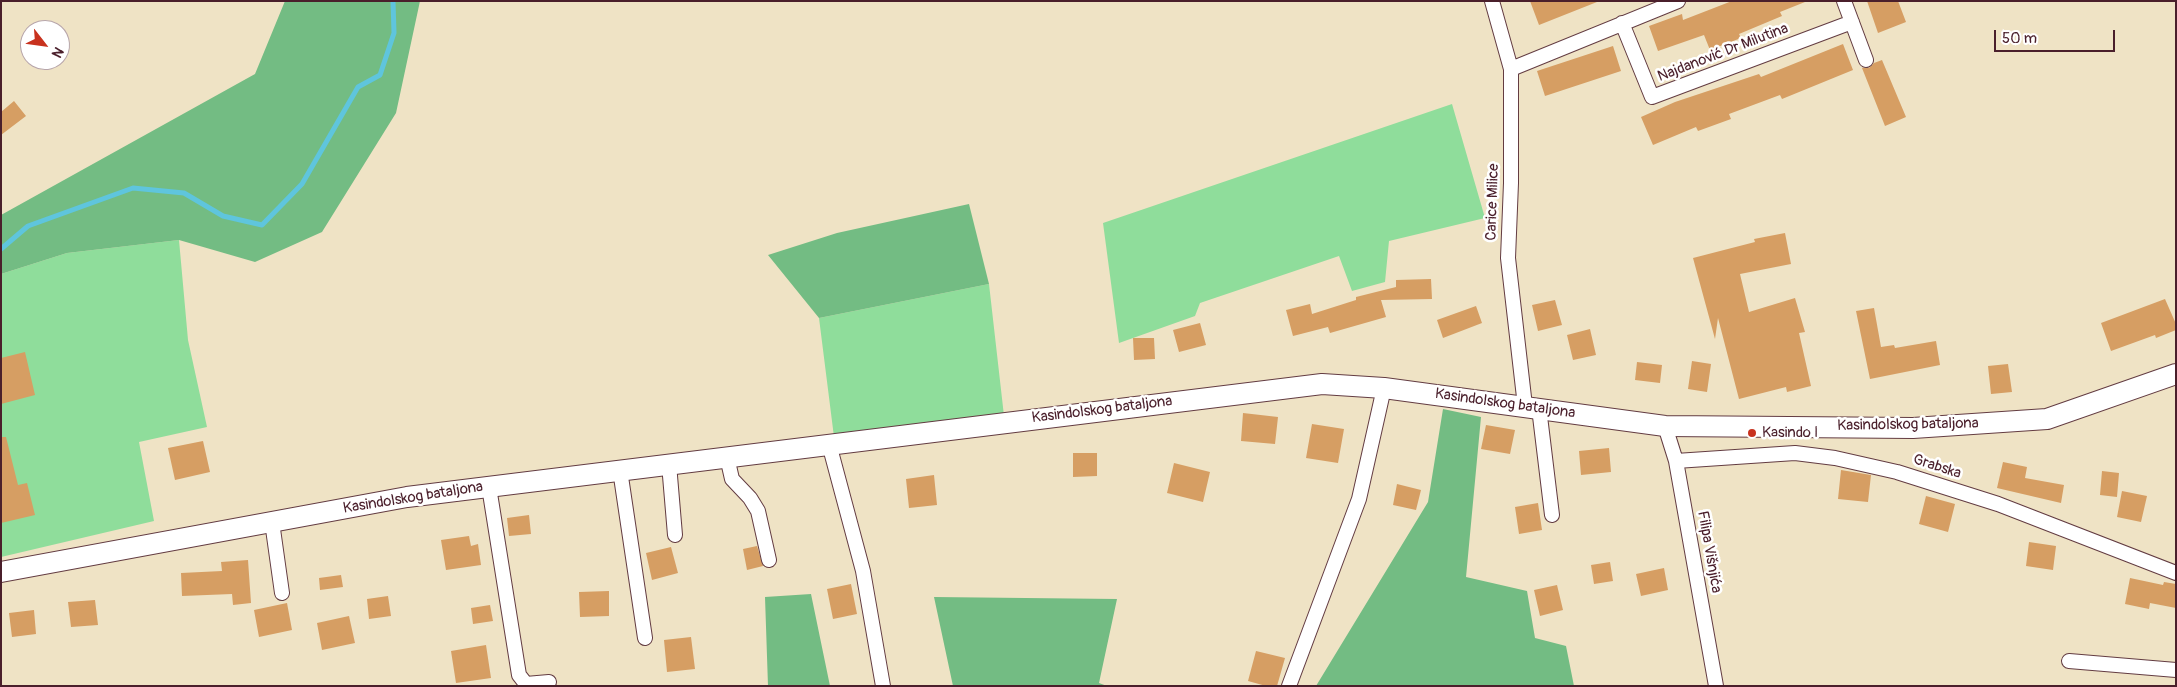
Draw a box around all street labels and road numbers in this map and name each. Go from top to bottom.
street label: Najdanović Dr Milutina [1655,20,1791,86]
street label: Carice Milice [1483,163,1503,241]
street label: Kasindolskog bataljona [1434,385,1576,423]
street label: Kasindolskog bataljona [1031,392,1173,428]
street label: Kasindolskog bataljona [1837,415,1979,435]
street label: Grabska [1911,451,1963,483]
street label: Kasindolskog bataljona [342,478,484,518]
street label: Filipa Višnjića [1693,510,1725,594]

